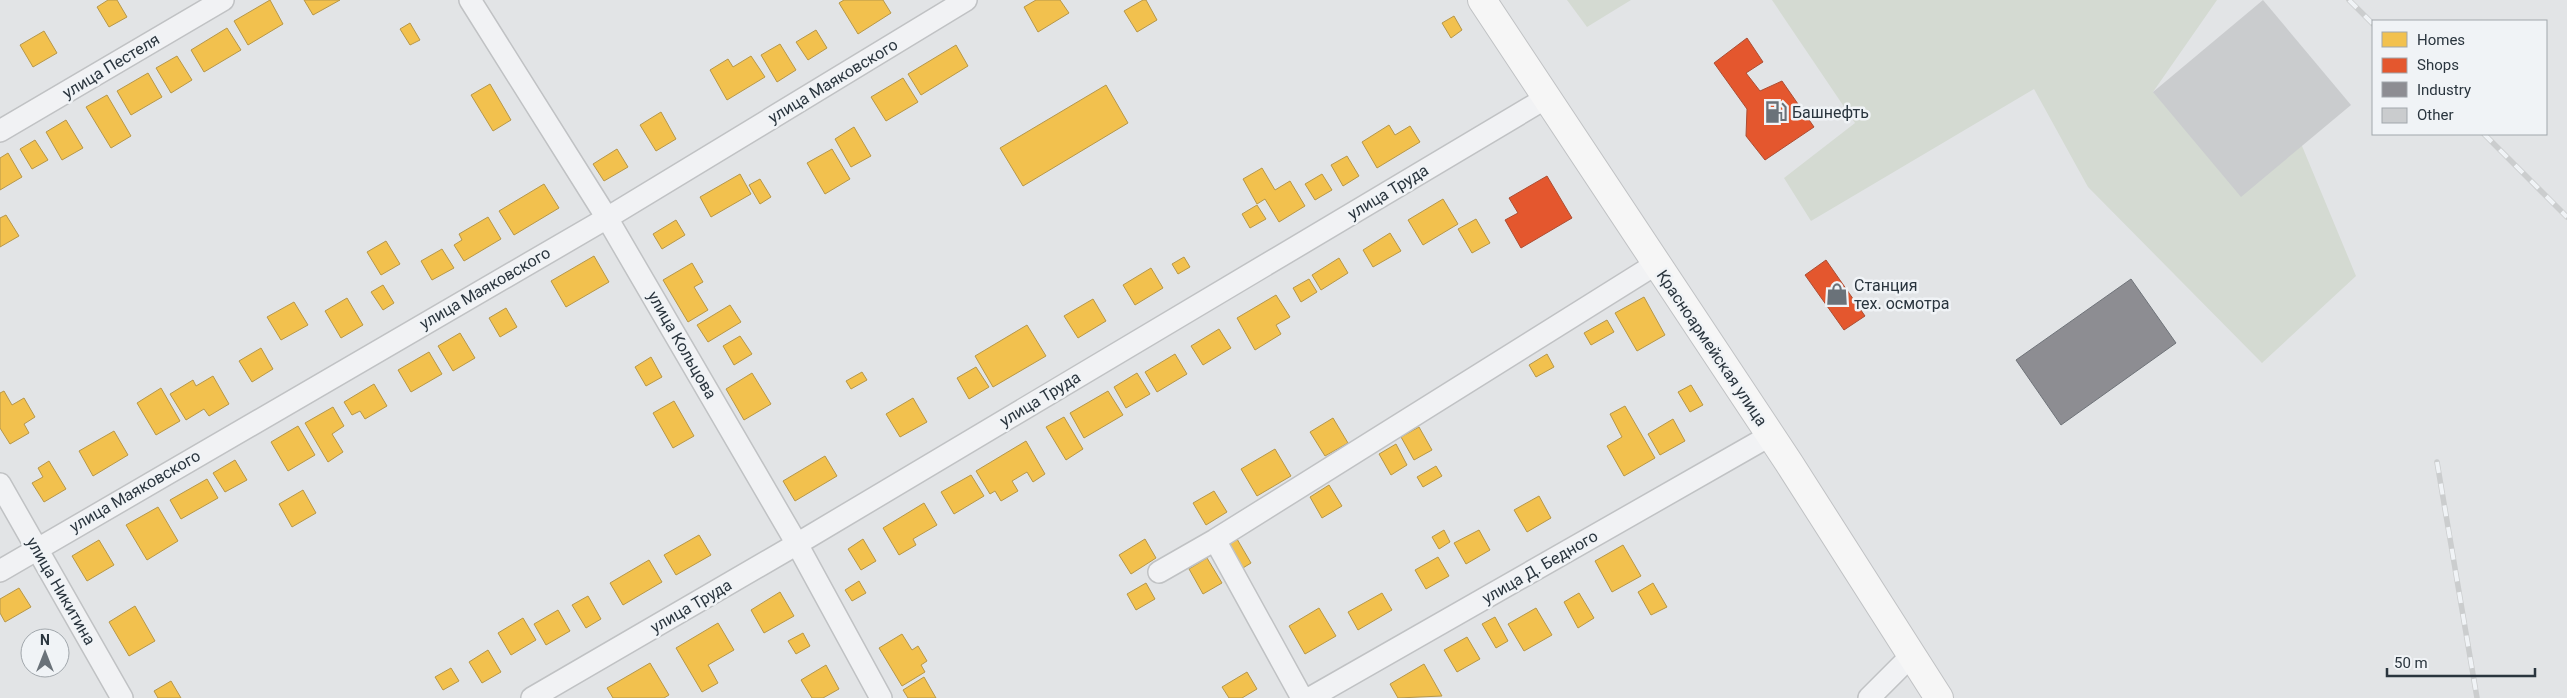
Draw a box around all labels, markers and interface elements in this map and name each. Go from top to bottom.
legend [2372,20,2547,135]
street label: улица Пестеля [59,30,163,102]
text: Homes [2417,31,2465,49]
street label: улица Маяковского [765,35,901,127]
text: Shops [2417,56,2459,74]
text: Industry [2417,81,2471,99]
fuel station icon: Башнефть [1763,99,1789,125]
place label: Башнефть [1792,103,1869,122]
text: Other [2417,106,2454,124]
street label: улица Труда [1344,161,1432,223]
street label: улица Маяковского [416,243,554,333]
street label: Красноармейская улица [1653,266,1771,430]
place label: Станция тех. осмотра [1854,276,1949,313]
shop icon: Станция тех. осмотра [1824,281,1850,307]
street label: улица Кольцова [643,288,721,402]
street label: улица Труда [996,368,1084,430]
street label: улица Маяковского [66,446,204,536]
street label: улица Д. Бедного [1479,526,1601,608]
street label: улица Никитина [22,534,100,648]
street label: улица Труда [647,575,735,637]
north arrow [20,628,70,678]
text: N [40,632,50,648]
scale bar [2387,646,2534,678]
text: 50 m [2394,654,2428,672]

